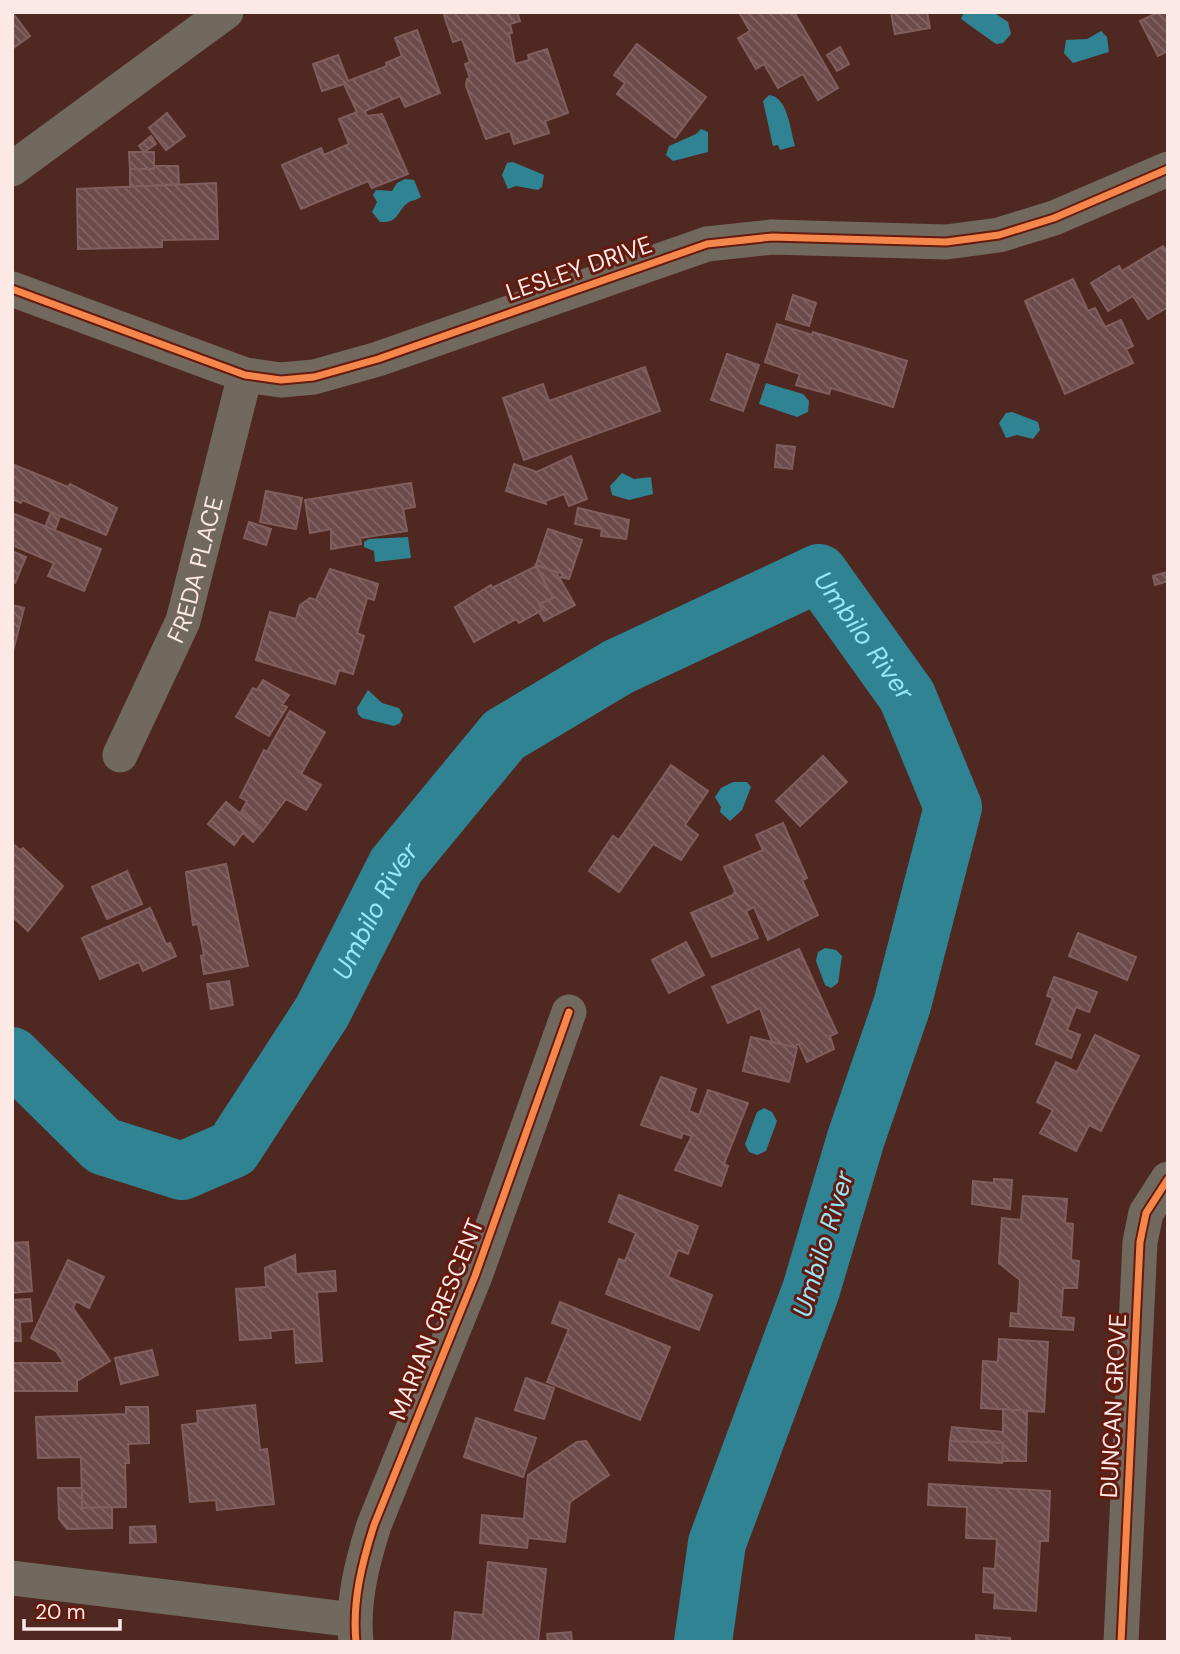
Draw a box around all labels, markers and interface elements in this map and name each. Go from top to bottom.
street label: LESLEY DRIVE [502,228,656,308]
street label: FREDA PLACE [159,493,229,648]
water label: Umbilo River [806,564,922,708]
water label: Umbilo River [324,834,427,985]
water label: Umbilo River [785,1166,862,1321]
street label: MARIAN CRESCENT [381,1214,491,1424]
street label: DUNCAN GROVE [1093,1313,1133,1499]
scale bar [24,1588,121,1632]
text: 20 m [35,1598,86,1626]

